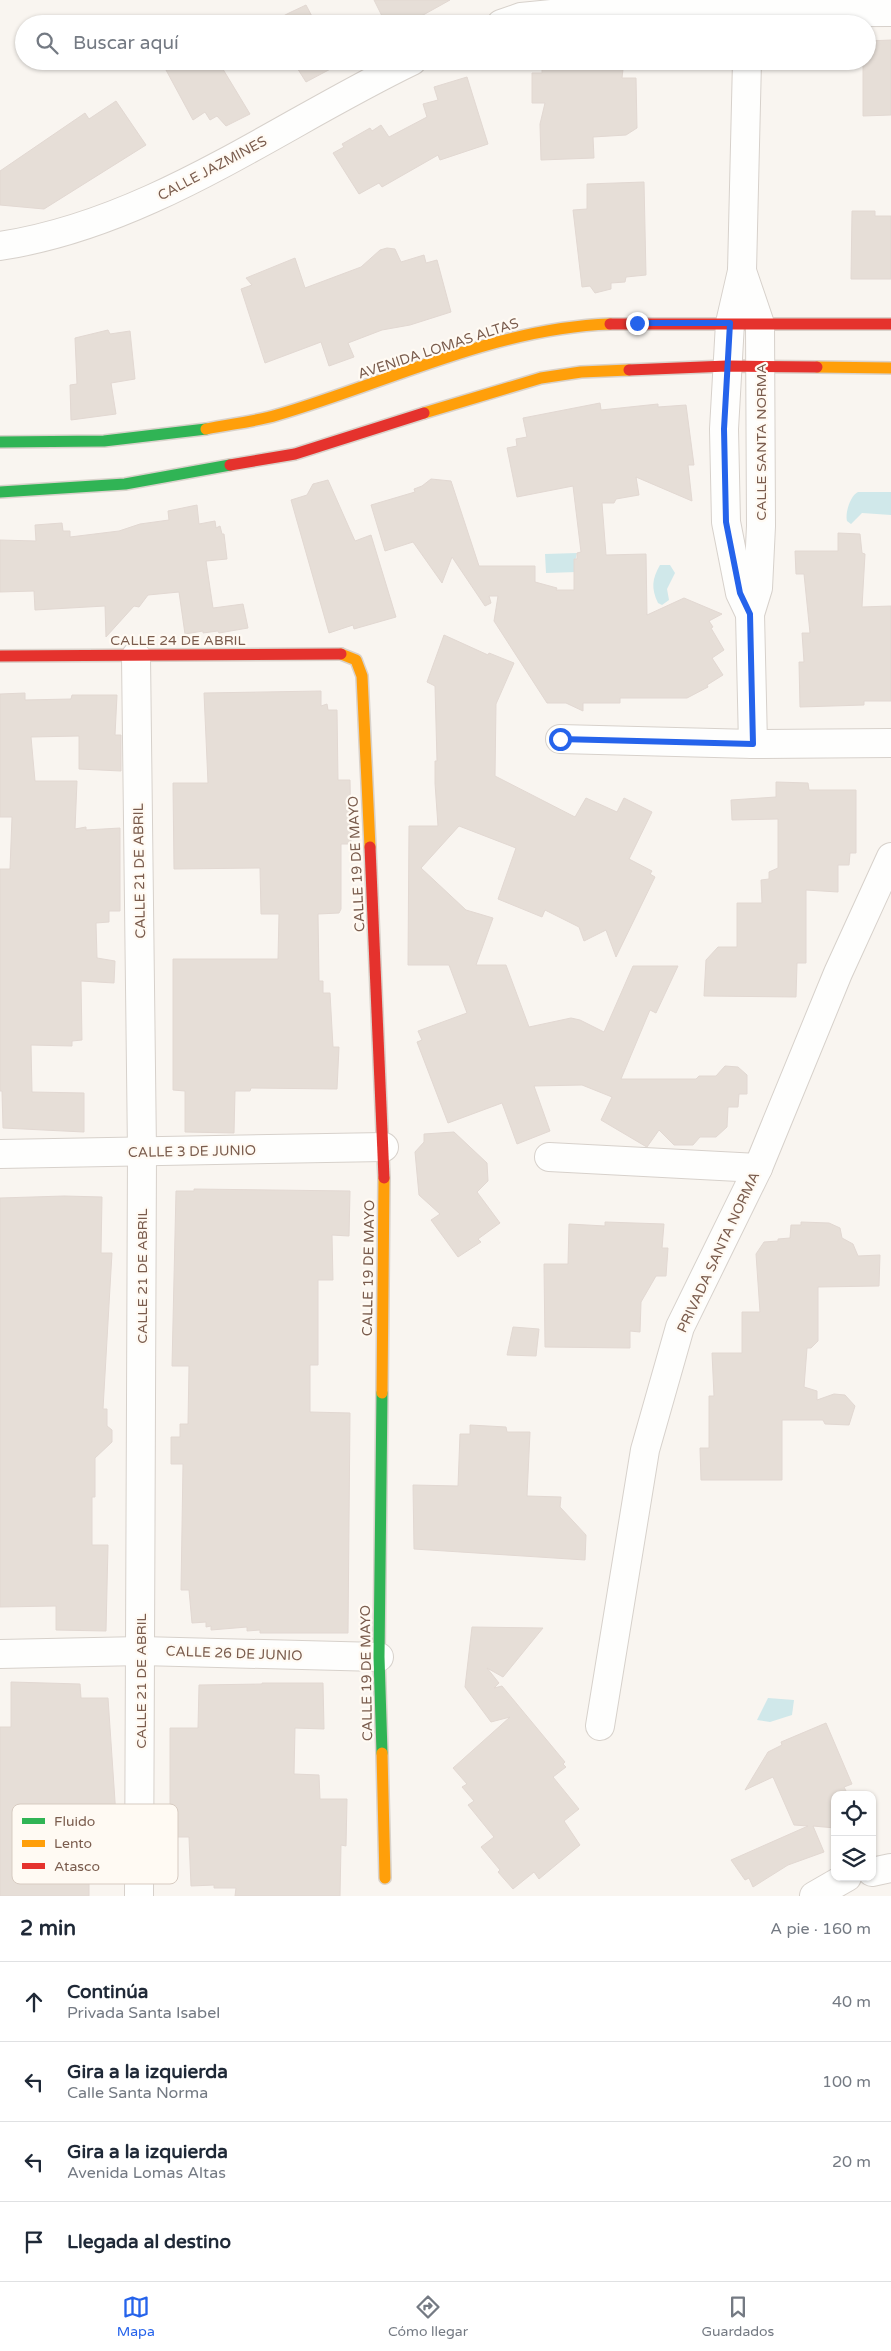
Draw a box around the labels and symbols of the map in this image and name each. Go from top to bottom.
street label: CALLE JAZMINES [155,132,270,204]
route end [626,312,649,335]
street label: AVENIDA LOMAS ALTAS [356,314,521,383]
street label: CALLE SANTA NORMA [753,363,770,521]
street label: CALLE 24 DE ABRIL [110,632,246,649]
route start [549,728,572,751]
street label: CALLE 19 DE MAYO [344,796,369,932]
street label: CALLE 21 DE ABRIL [130,803,149,939]
street label: CALLE 3 DE JUNIO [128,1142,256,1161]
street label: PRIVADA SANTA NORMA [674,1169,763,1336]
street label: CALLE 19 DE MAYO [359,1200,378,1336]
street label: CALLE 21 DE ABRIL [134,1208,151,1344]
street label: CALLE 19 DE MAYO [357,1605,376,1741]
street label: CALLE 21 DE ABRIL [133,1613,150,1749]
street label: CALLE 26 DE JUNIO [165,1643,303,1664]
legend [12,1804,178,1884]
text: Fluido [54,1813,95,1830]
text: Lento [54,1835,92,1852]
text: Atasco [54,1858,100,1875]

